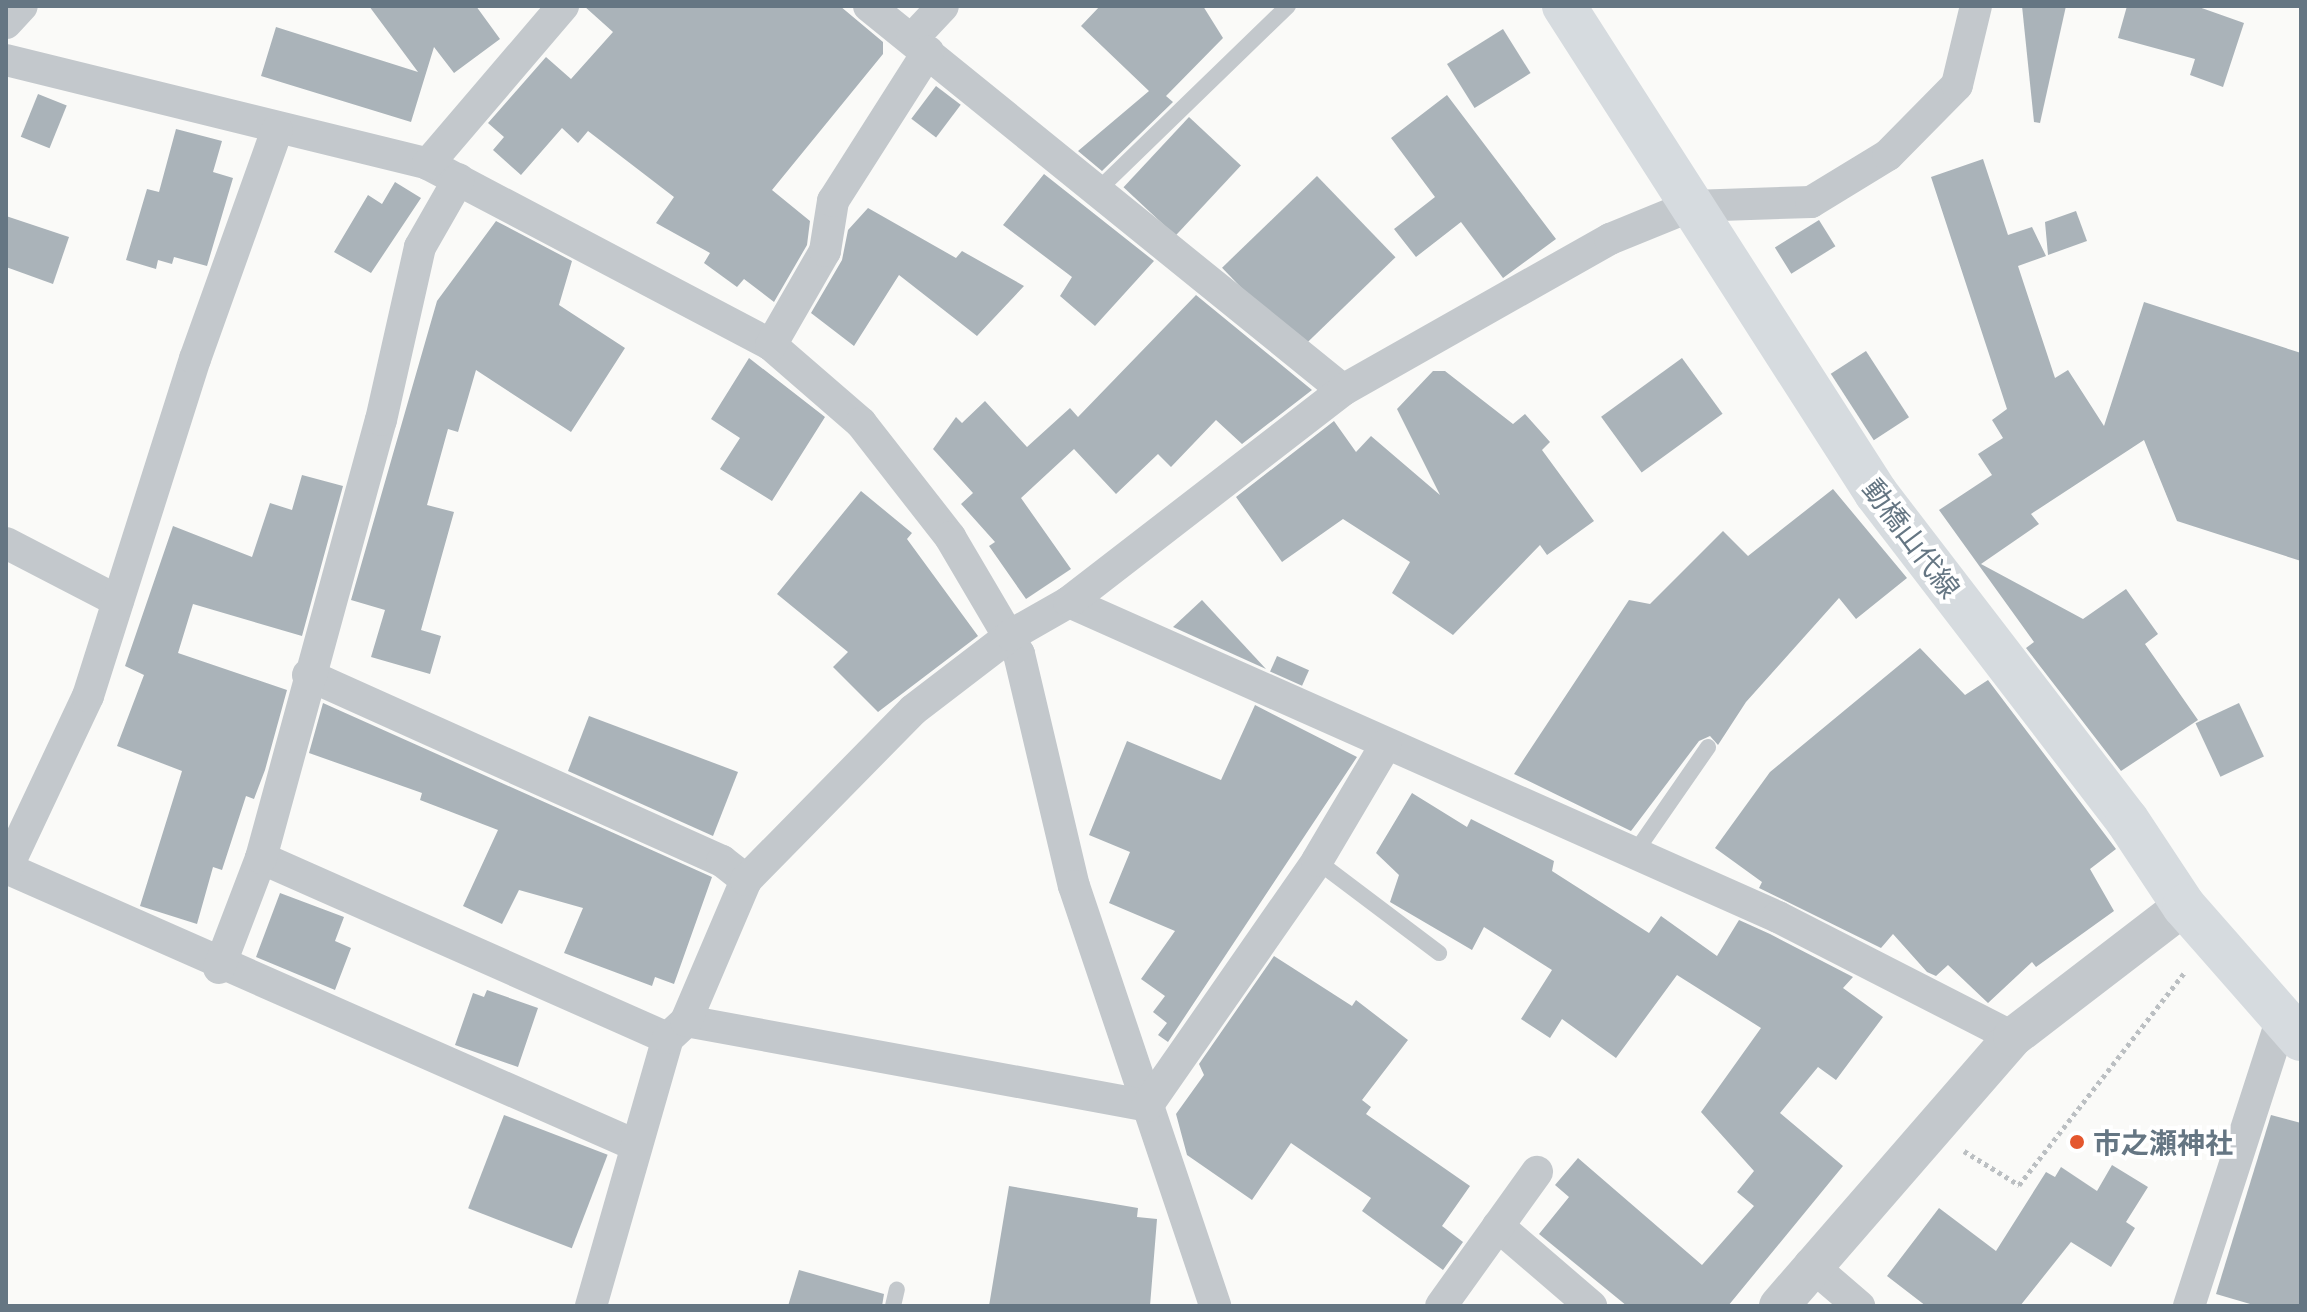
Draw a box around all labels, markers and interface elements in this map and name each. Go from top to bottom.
street label: 動橋山代線 [1856,472,1968,604]
place label: 市之瀬神社 [2093,1125,2233,1159]
marker: 市之瀬神社 [2068,1133,2086,1151]

